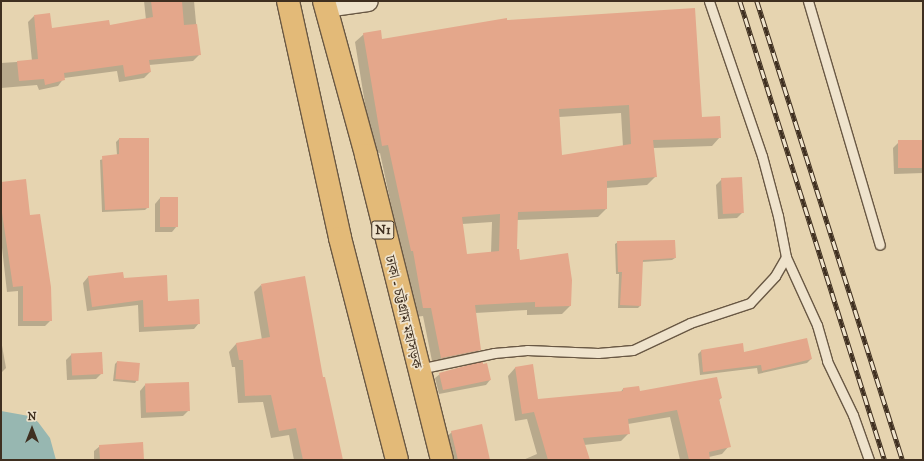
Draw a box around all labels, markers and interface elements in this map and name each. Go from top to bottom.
road number: N1 [371,219,395,241]
street label: ঢাকা - চট্টগ্রাম মহাসড়ক [381,254,425,370]
north arrow [12,409,52,449]
text: N [27,410,37,424]

